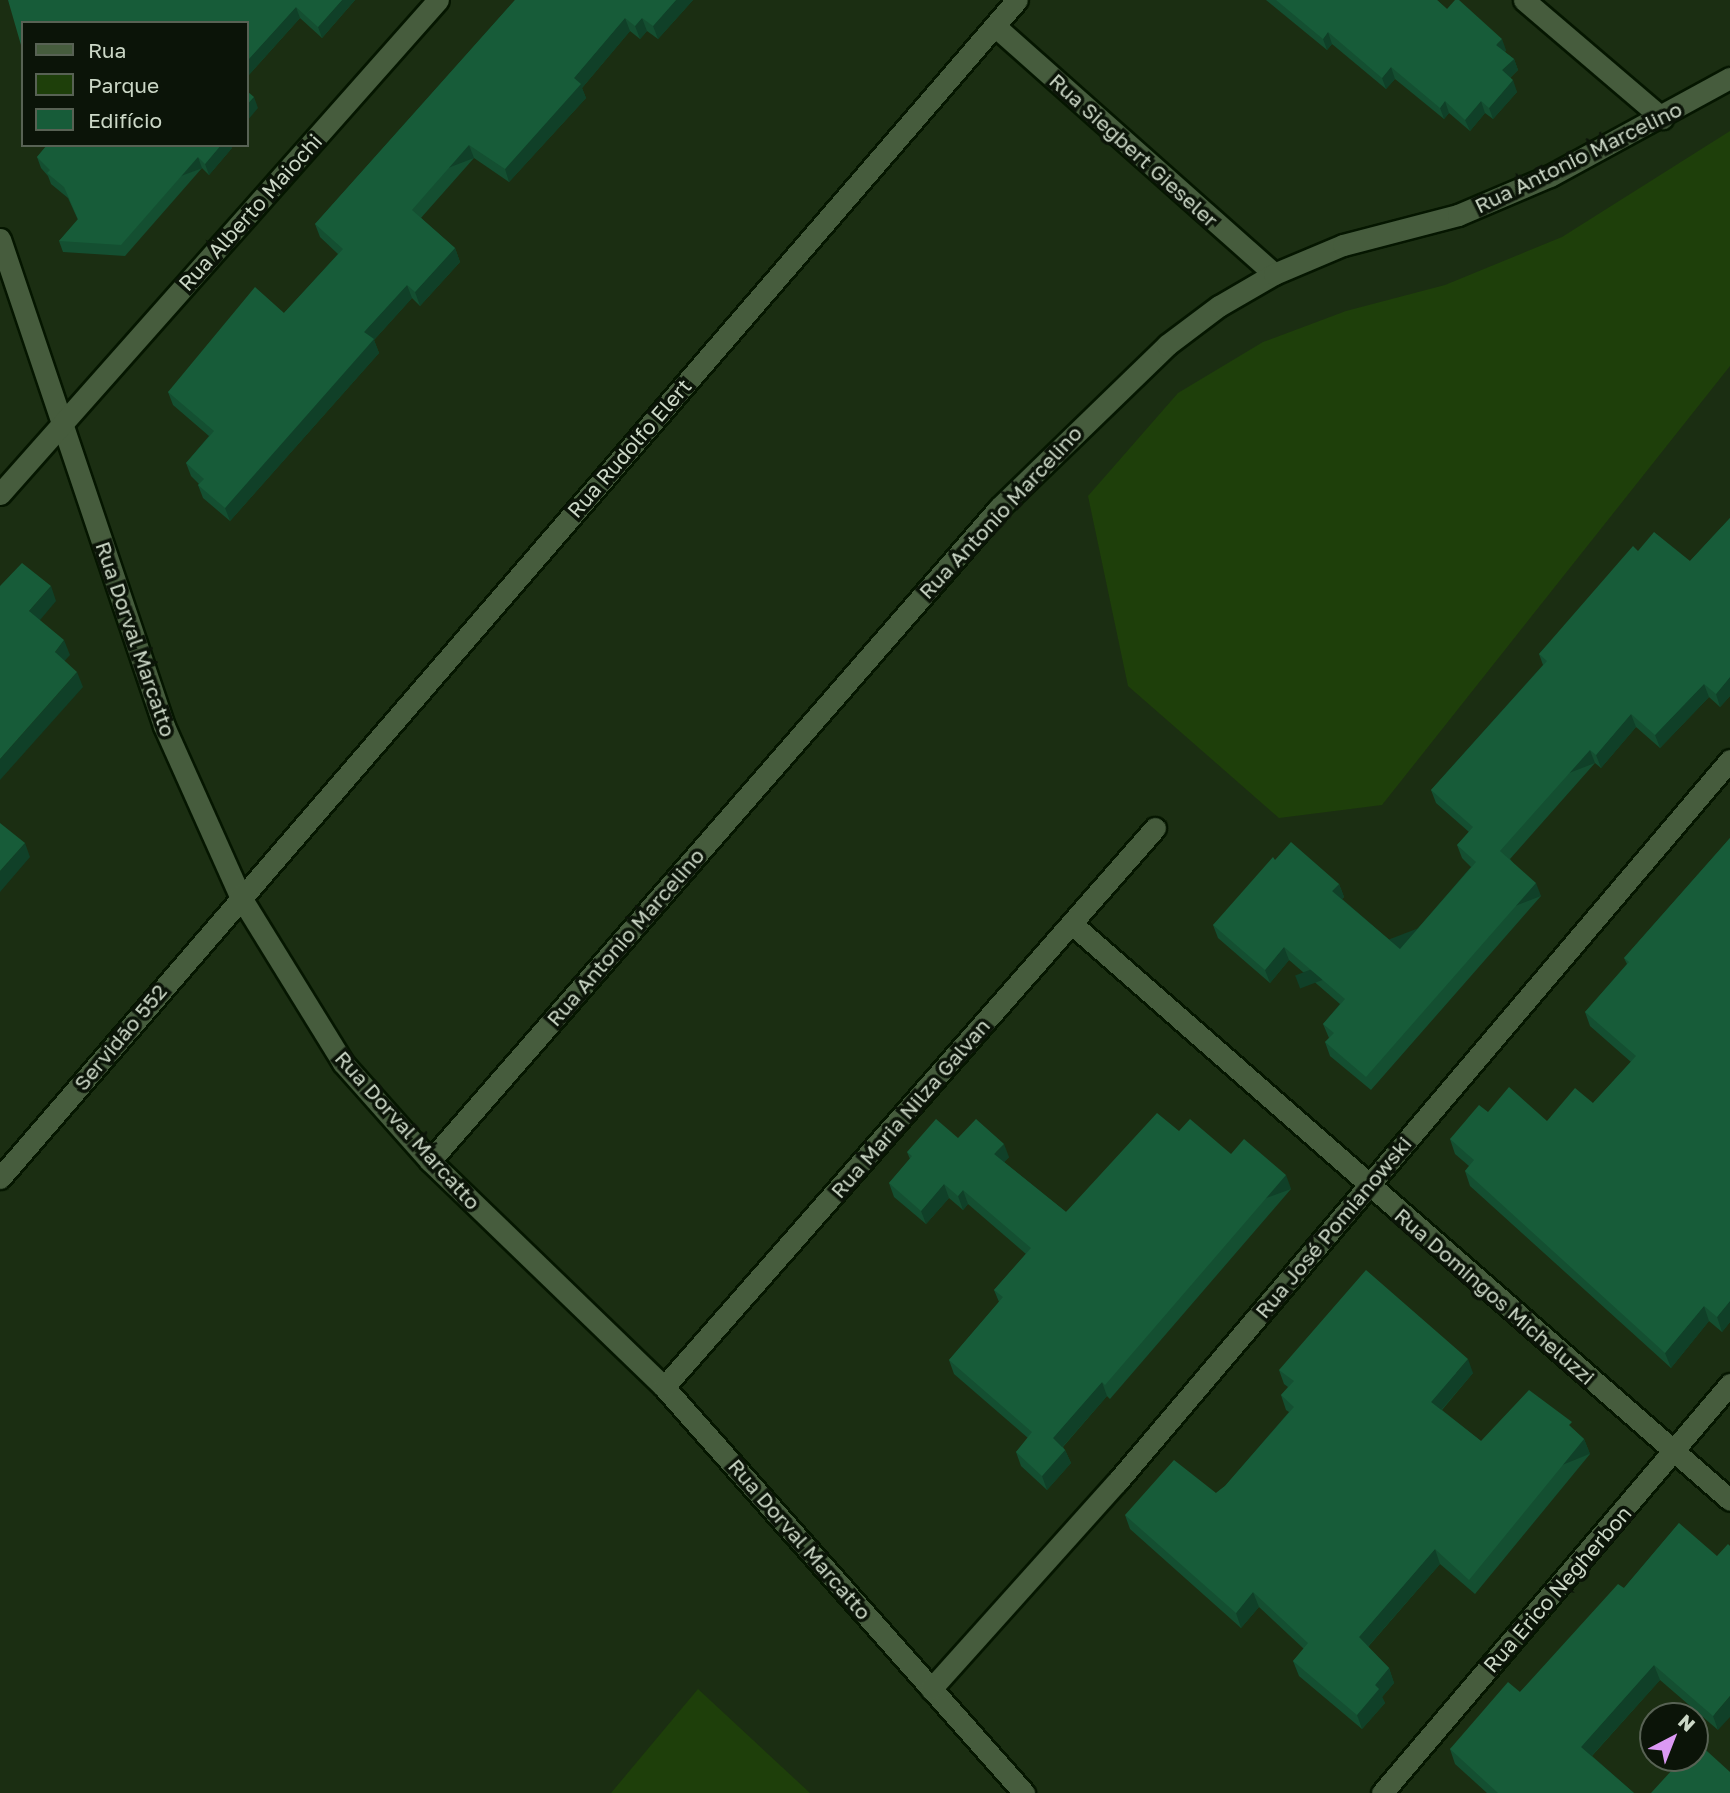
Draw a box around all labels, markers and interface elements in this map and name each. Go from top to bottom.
legend [21,21,248,147]
text: Rua [88,37,126,63]
street label: Rua Siegbert Gieseler [1045,68,1223,232]
text: Parque [88,72,159,98]
street label: Rua Antonio Marcelino [1470,96,1686,218]
text: Edifício [88,107,162,133]
street label: Rua Alberto Maiochi [173,128,327,296]
street label: Rua Rudolfo Elert [562,373,696,523]
street label: Rua Antonio Marcelino [913,420,1087,604]
street label: Rua Dorval Marcatto [91,538,181,740]
street label: Rua Antonio Marcelino [541,843,709,1031]
street label: Servidão 552 [68,979,172,1095]
street label: Rua Maria Nilza Galvan [825,1013,995,1203]
street label: Rua Dorval Marcatto [330,1045,486,1215]
street label: Rua José Pomianowski [1250,1131,1416,1323]
street label: Rua Domingos Micheluzzi [1390,1202,1600,1390]
street label: Rua Dorval Marcatto [723,1453,877,1625]
street label: Rua Erico Negherbon [1478,1501,1636,1677]
north arrow [1639,1702,1709,1772]
text: N [1674,1709,1700,1736]

